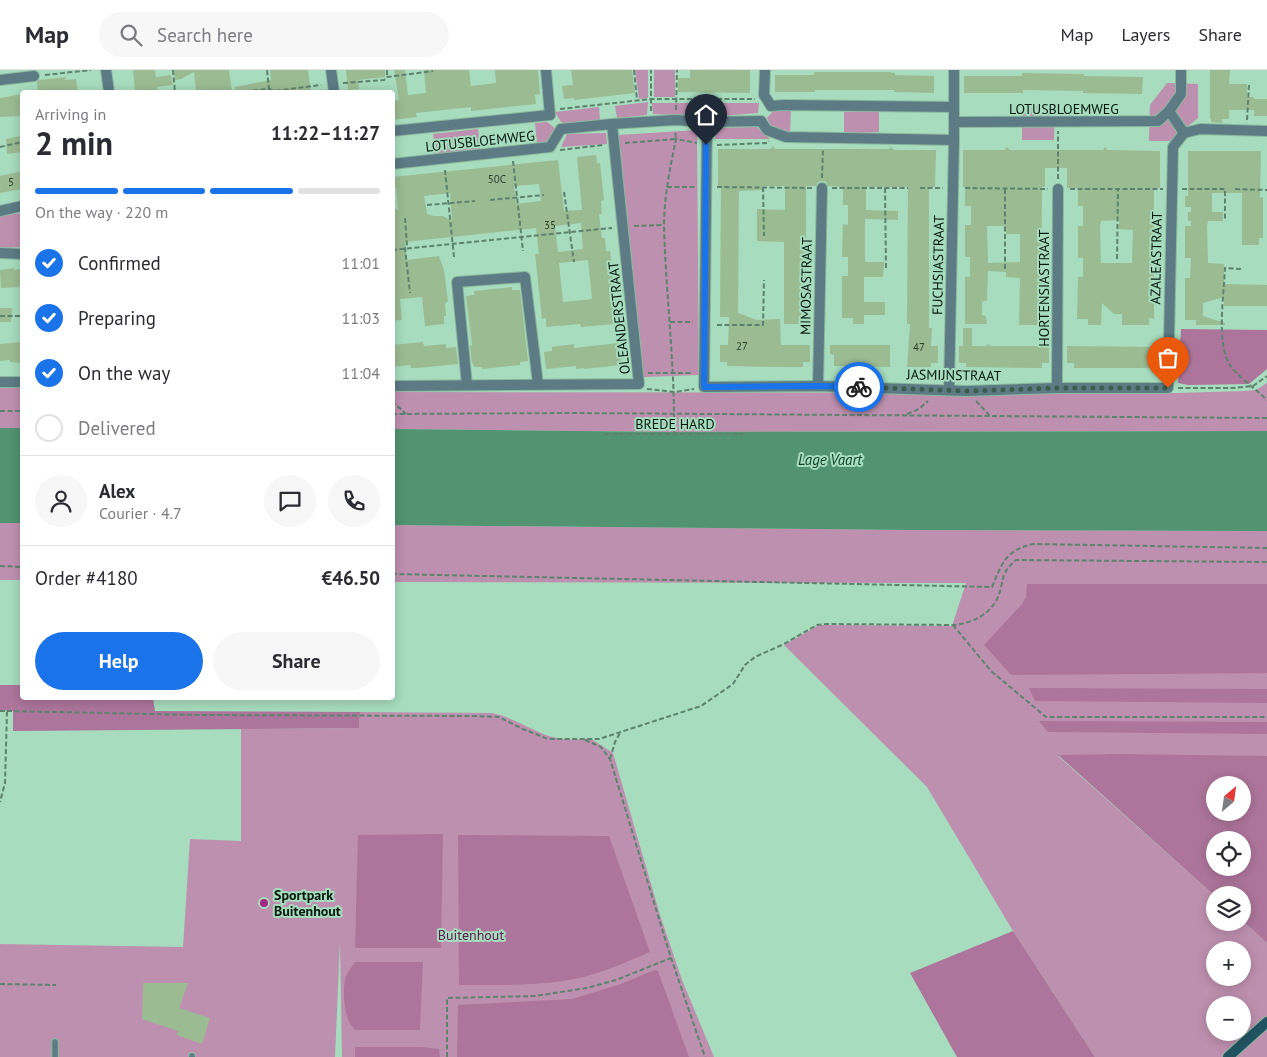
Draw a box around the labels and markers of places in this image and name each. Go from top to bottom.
pin [685,94,727,145]
pin [1147,337,1189,388]
place label: Sportpark Buitenhout [274,886,341,920]
marker: Sportpark Buitenhout [258,897,270,909]

